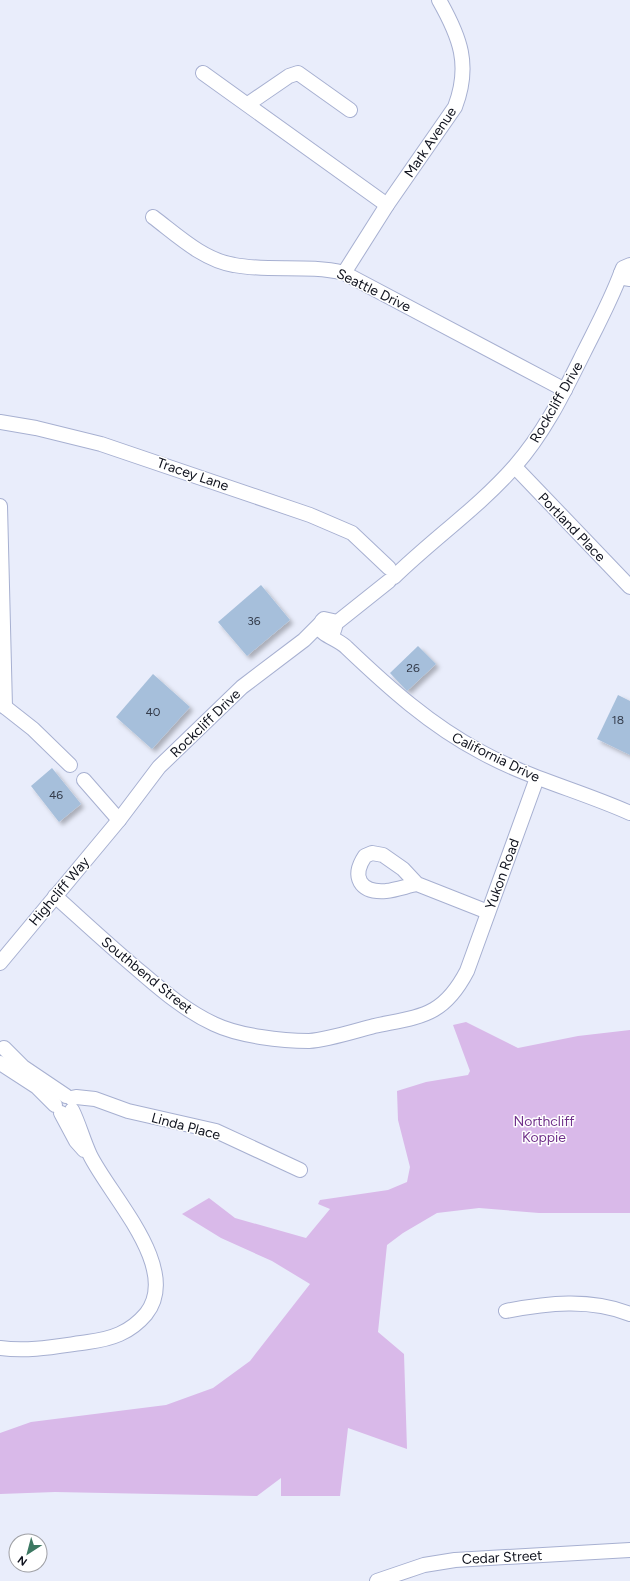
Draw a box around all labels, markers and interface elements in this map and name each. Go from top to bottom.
street label: Mark Avenue [401,104,460,181]
street label: Seattle Drive [334,265,414,316]
street label: Rockcliff Drive [526,358,587,446]
street label: Tracey Lane [155,454,231,495]
street label: Portland Place [534,489,609,566]
house number: 36 [247,614,261,628]
house number: 26 [406,661,420,675]
street label: Rockcliff Drive [167,685,244,761]
house number: 40 [145,705,161,719]
house number: 18 [612,713,624,727]
street label: California Drive [449,729,543,786]
house number: 46 [49,788,63,802]
street label: Yukon Road [482,836,523,912]
street label: Highcliff Way [26,853,94,929]
street label: Southbend Street [98,933,196,1017]
street label: Linda Place [150,1109,223,1144]
park label: Northcliff Koppie [513,1113,575,1146]
north arrow [8,1533,48,1573]
street label: Cedar Street [461,1547,543,1568]
text: N [15,1553,30,1568]

